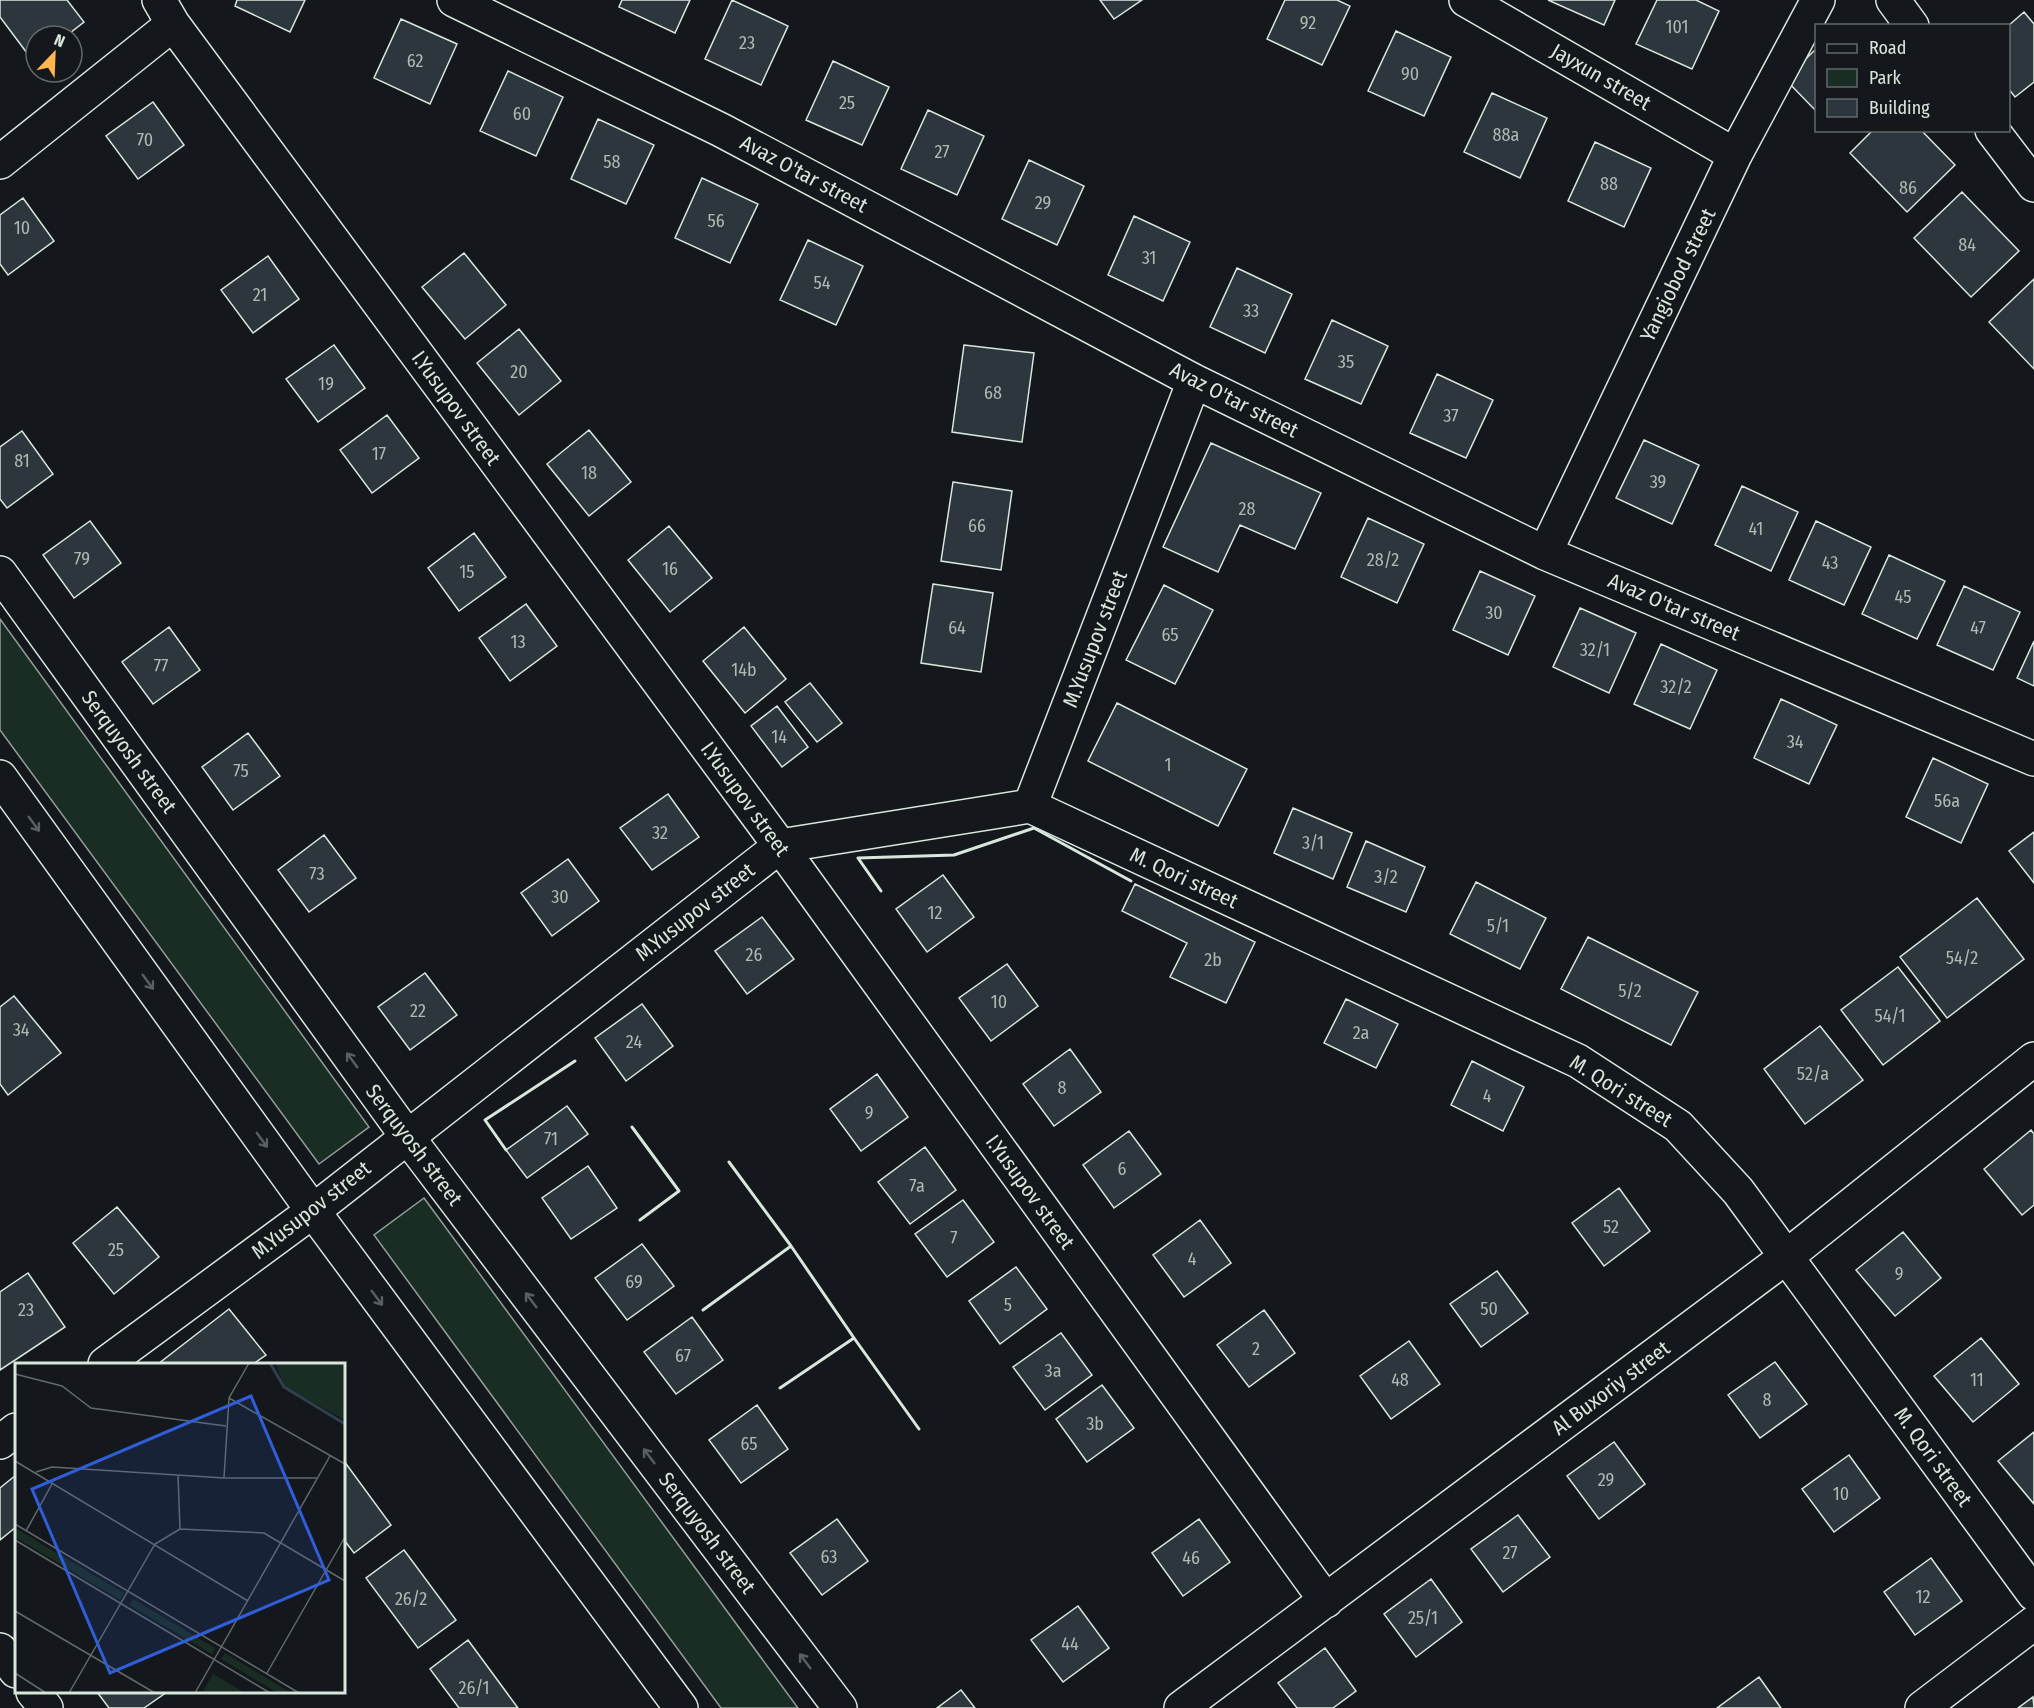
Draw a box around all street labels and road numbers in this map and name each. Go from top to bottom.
street label: Jayxun street [1546,38,1656,116]
street label: Avaz O'tar street [736,129,872,219]
street label: Yangiobod street [1635,204,1722,346]
street label: I.Yusupov street [406,346,506,470]
street label: Avaz O'tar street [1165,356,1303,444]
street label: M.Yusupov street [1057,567,1133,711]
street label: Avaz O'tar street [1604,568,1744,647]
street label: Serquyosh street [76,686,182,819]
street label: I.Yusupov street [695,737,795,861]
street label: M. Qori street [1126,842,1242,914]
street label: M.Yusupov street [630,857,760,967]
street label: M. Qori street [1565,1049,1677,1133]
street label: Serquyosh street [360,1079,468,1211]
street label: I.Yusupov street [980,1130,1080,1254]
street label: M.Yusupov street [246,1155,376,1265]
street label: Al Buxoriy street [1547,1335,1675,1441]
street label: M. Qori street [1888,1402,1978,1512]
street label: Serquyosh street [653,1467,761,1599]

